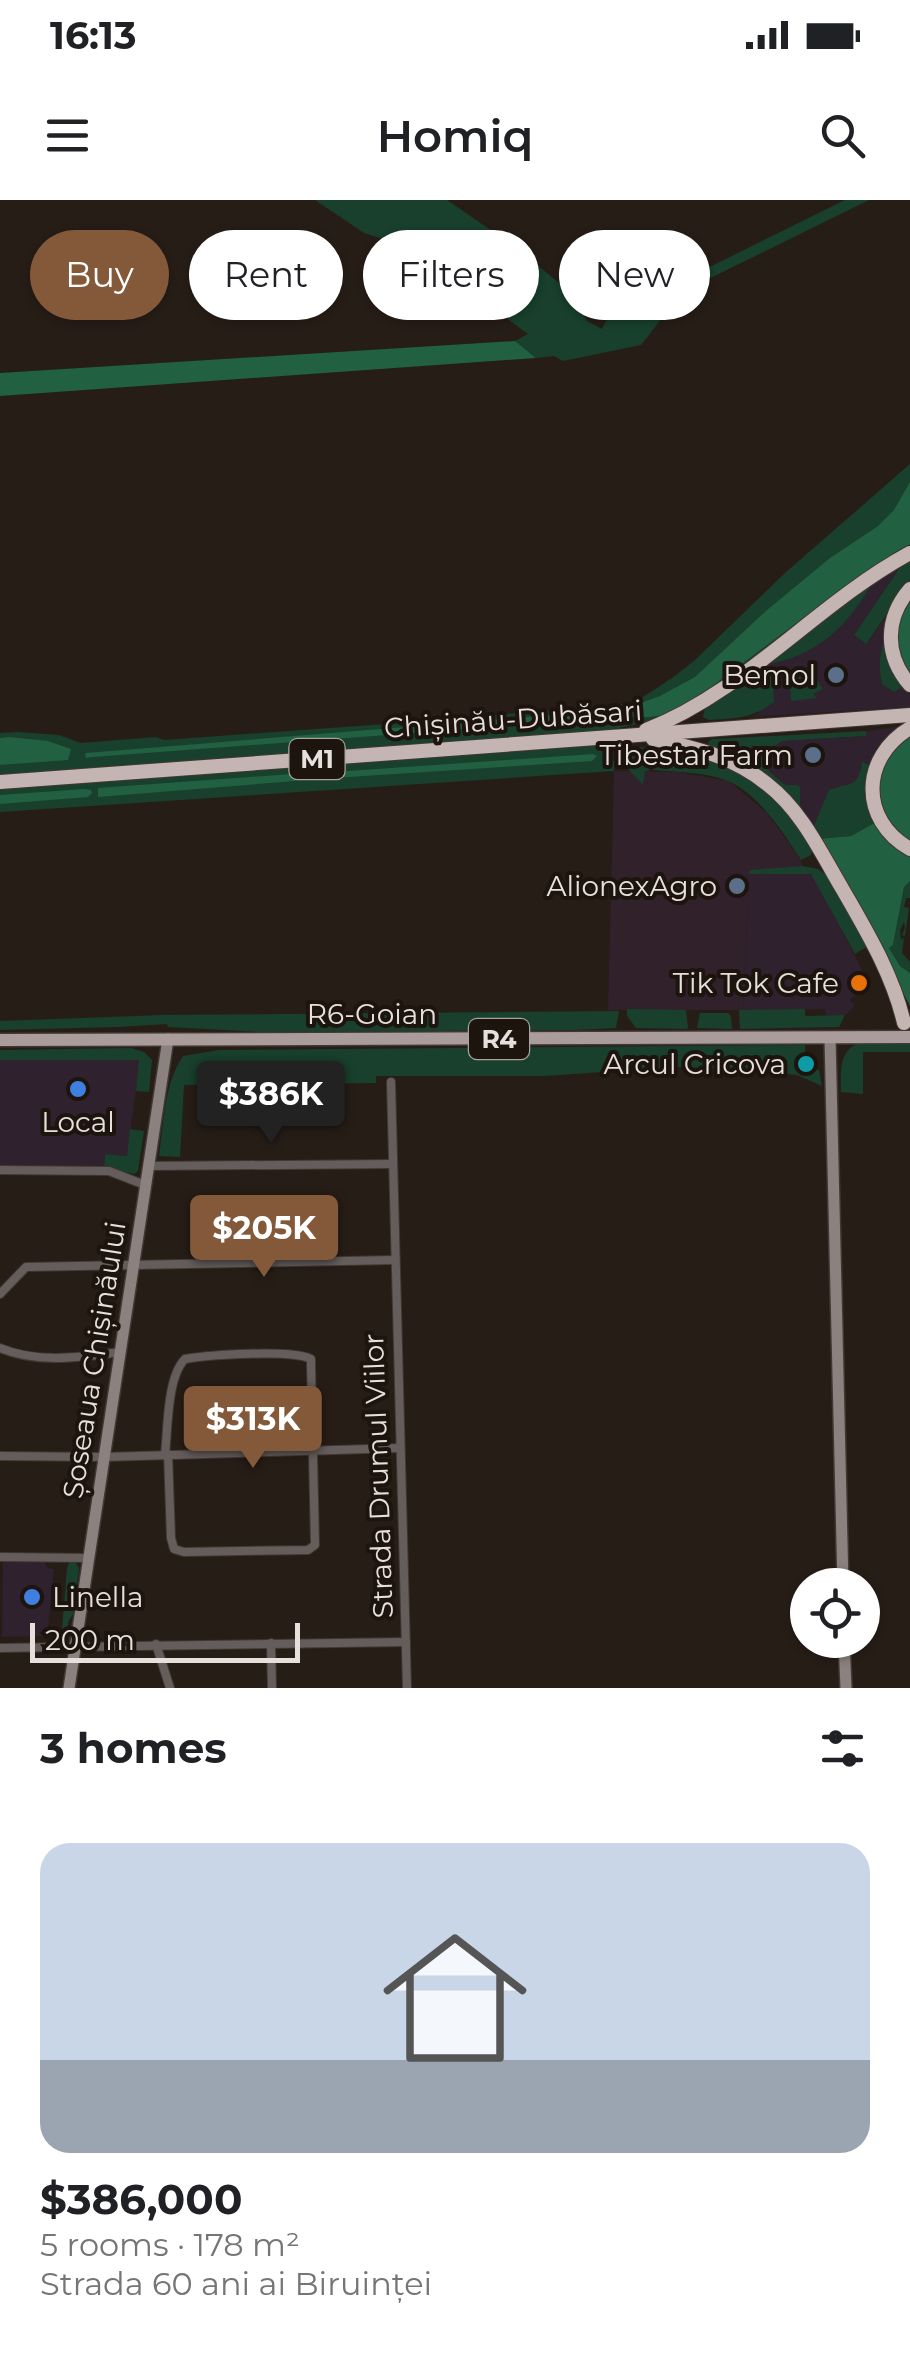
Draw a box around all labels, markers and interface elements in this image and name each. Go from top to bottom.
text: 16:13 [50,12,136,59]
icon: menu [40,108,95,163]
text: Homiq [377,108,533,163]
icon: search [815,108,870,163]
chip: Buy [30,230,169,320]
chip: Rent [189,230,343,320]
chip: Filters [363,230,539,320]
chip: New [559,230,710,320]
place label: Bemol [723,658,816,692]
marker: Bemol [825,664,847,686]
street label: Chișinău-Dubăsari [383,693,643,745]
place label: Tibestar Farm [600,738,793,772]
road number: M1 [290,739,344,779]
marker: Tibestar Farm [802,744,824,766]
place label: AlionexAgro [546,869,717,903]
marker: AlionexAgro [726,875,748,897]
place label: Tik Tok Cafe [673,966,839,1000]
marker: Tik Tok Cafe [848,972,870,994]
street label: R6-Goian [307,997,437,1031]
road number: R4 [469,1019,529,1059]
place label: Arcul Cricova [603,1047,786,1081]
marker: Arcul Cricova [795,1053,817,1075]
pin: $386K [201,1061,341,1146]
text: $386K [219,1074,323,1113]
marker: Local [67,1078,89,1100]
place label: Local [41,1105,115,1139]
pin: $205K [194,1195,334,1280]
text: $205K [212,1208,316,1247]
street label: Șoseaua Chișinăului [55,1219,133,1501]
street label: Strada Drumul Viilor [356,1333,400,1619]
pin: $313K [183,1386,323,1471]
text: $313K [206,1399,300,1438]
map controls [790,1568,880,1658]
button: locate [790,1568,880,1658]
place label: Linella [52,1580,143,1614]
marker: Linella [21,1586,43,1608]
scale bar [30,1618,300,1662]
text: 200 m [45,1623,135,1657]
icon: filters [815,1721,870,1776]
text: 3 homes [40,1722,226,1774]
icon: home [365,1908,545,2088]
text: $386,000 [40,2173,242,2225]
text: 5 rooms · 178 m² [40,2225,300,2264]
text: Strada 60 ani ai Biruinței [40,2264,432,2303]

